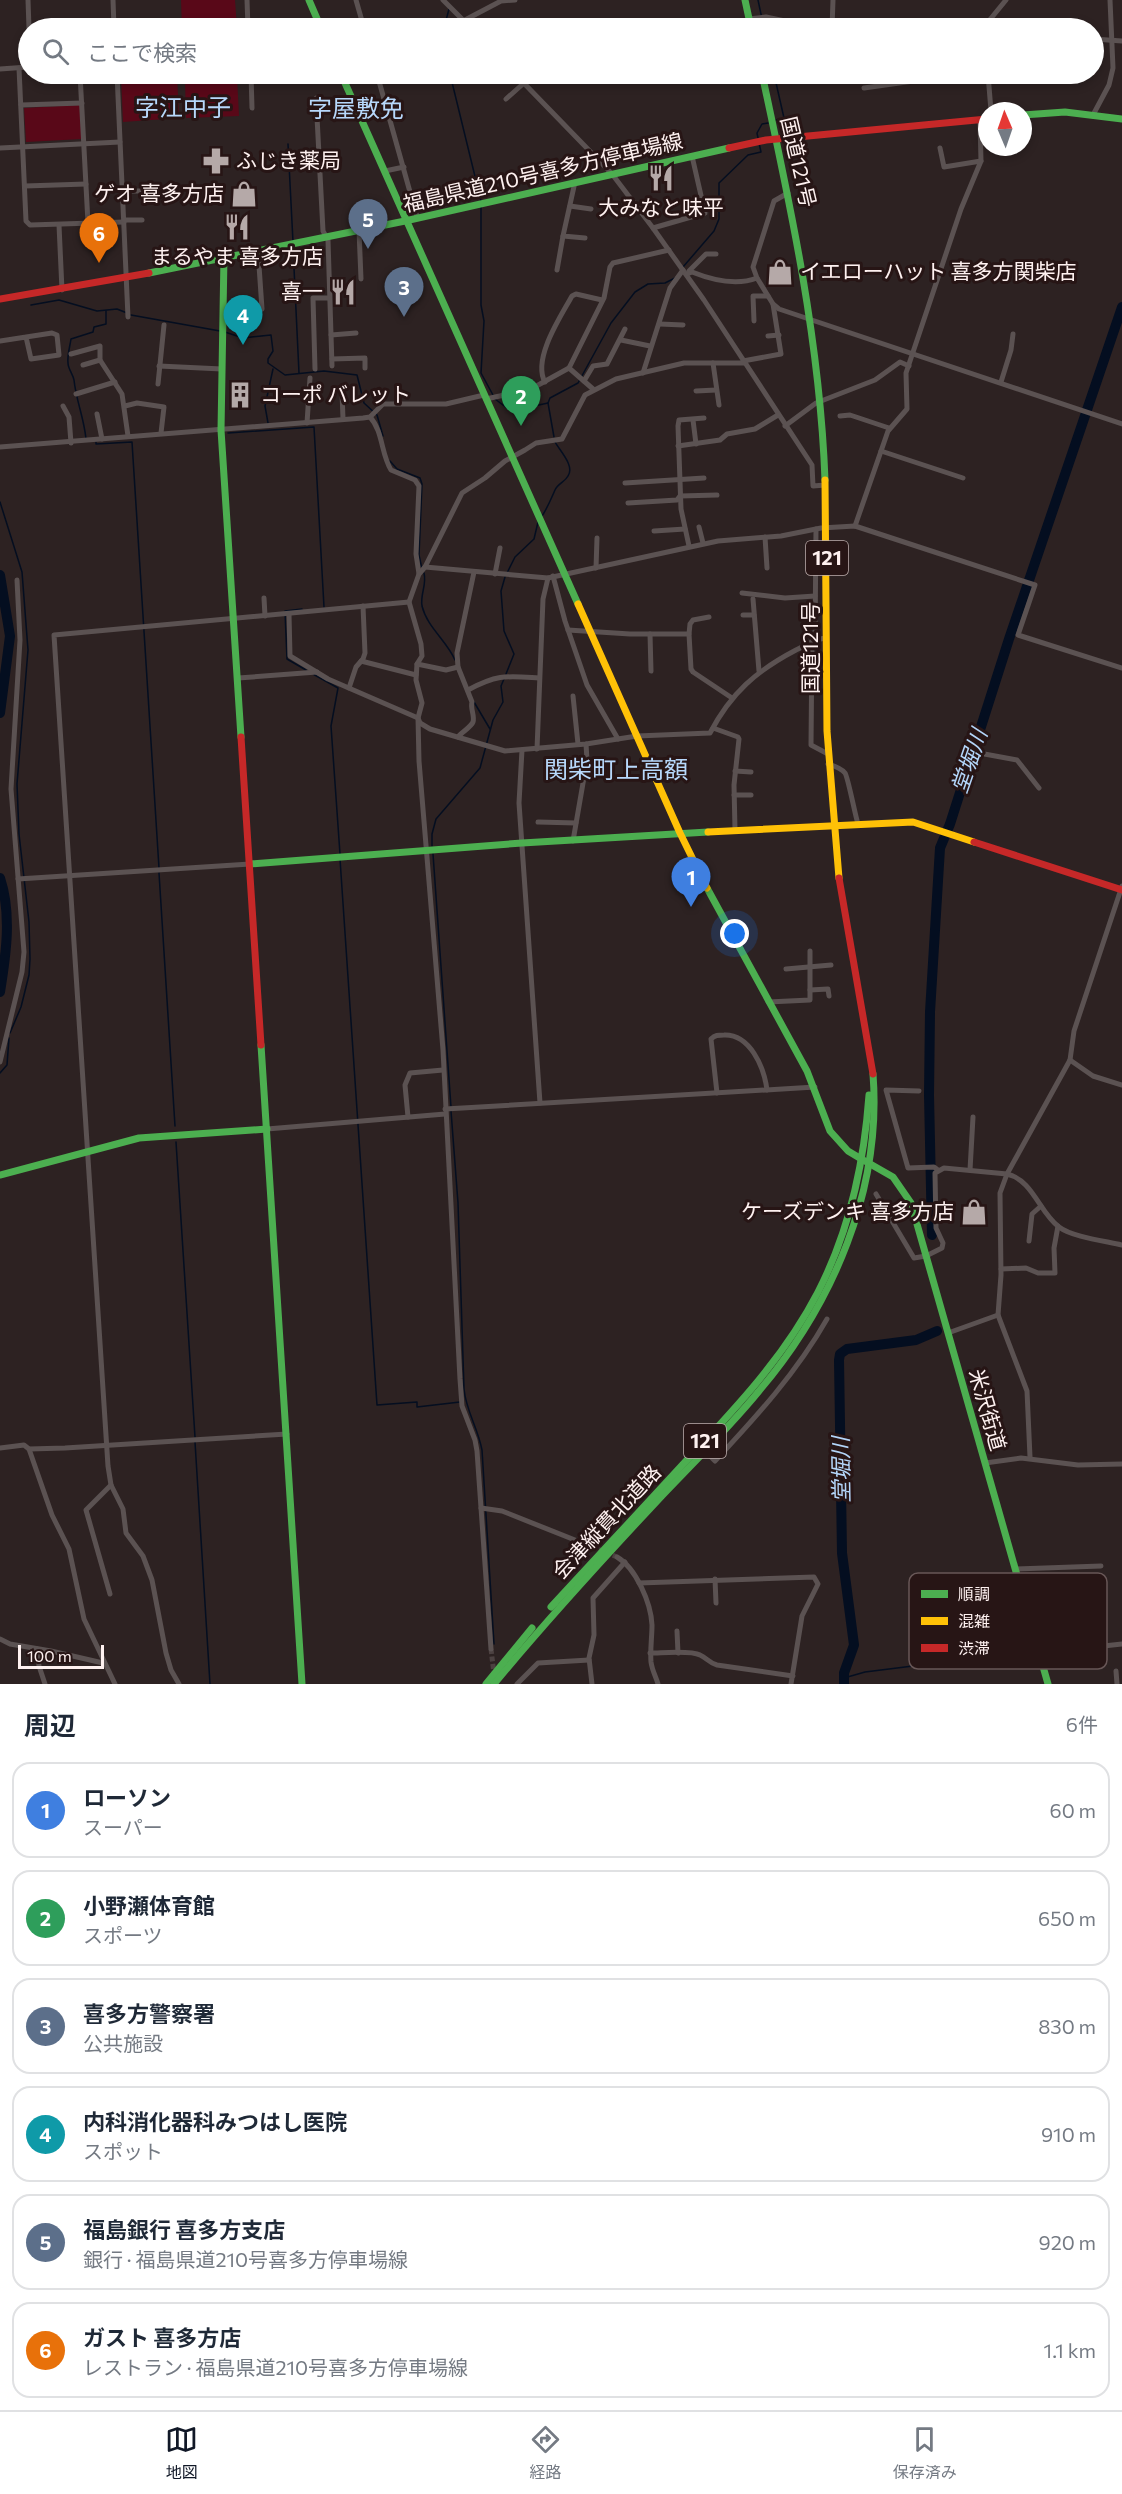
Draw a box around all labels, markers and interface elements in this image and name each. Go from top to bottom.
search box [18,18,1104,84]
icon: search [39,35,72,68]
text: ここで検索 [87,39,197,66]
district label: 字江中子 [135,92,231,121]
district label: 字屋敷免 [308,93,404,122]
north arrow [978,102,1032,156]
street label: 国道121号 [777,114,822,210]
street label: 福島県道210号喜多方停車場線 [400,127,685,216]
pharmacy icon: ふじき薬局 [201,146,231,176]
place label: ふじき薬局 [236,147,341,172]
restaurant icon: 大みなと味平 [646,163,676,193]
shop icon: ゲオ 喜多方店 [229,179,259,209]
place label: ゲオ 喜多方店 [94,180,224,205]
place label: 大みなと味平 [598,194,724,219]
pin: 5 [348,200,388,249]
restaurant icon: まるやま 喜多方店 [222,212,252,242]
pin: 6 [80,214,118,263]
place label: まるやま 喜多方店 [151,243,323,268]
shop icon: イエローハット 喜多方関柴店 [765,257,795,287]
place label: イエローハット 喜多方関柴店 [800,258,1076,283]
pin: 3 [384,268,424,317]
restaurant icon: 喜一 [328,277,358,307]
place label: 喜一 [281,278,323,303]
pin: 4 [224,296,262,345]
pin: 2 [502,376,540,426]
building icon: コーポ バレット [225,380,255,410]
place label: コーポ バレット [260,381,411,406]
road number: 121 [806,541,848,575]
street label: 国道121号 [797,602,822,694]
water label: 堂堀川 [945,723,993,796]
district label: 関柴町上高額 [544,754,688,783]
pin: 1 [672,858,710,907]
your location [720,919,749,948]
shop icon: ケーズデンキ 喜多方店 [959,1197,989,1227]
place label: ケーズデンキ 喜多方店 [741,1198,954,1223]
street label: 米沢街道 [965,1366,1012,1453]
road number: 121 [684,1424,726,1458]
water label: 堂堀川 [826,1435,855,1503]
street label: 会津縦貫北道路 [547,1459,665,1583]
legend [909,1573,1107,1669]
text: 順調 [958,1584,990,1603]
text: 混雑 [958,1611,990,1630]
text: 渋滞 [958,1638,990,1657]
scale bar [18,1642,104,1670]
text: 100 m [27,1646,72,1665]
text: 周辺 [24,1709,76,1740]
text: 6件 [1066,1712,1098,1736]
text: ローソン [83,1784,171,1811]
text: 1 [41,1798,50,1822]
text: 60 m [1050,1798,1096,1822]
text: スーパー [83,1815,163,1839]
text: 小野瀬体育館 [83,1892,215,1919]
text: 2 [40,1906,51,1930]
text: 650 m [1038,1906,1096,1930]
text: スポーツ [83,1923,163,1947]
text: 喜多方警察署 [83,2000,215,2027]
text: 3 [40,2014,51,2038]
text: 830 m [1038,2014,1096,2038]
text: 公共施設 [83,2031,163,2055]
text: 内科消化器科みつはし医院 [83,2108,347,2135]
text: 4 [39,2122,52,2146]
text: 910 m [1041,2122,1096,2146]
text: スポット [83,2139,163,2163]
text: 福島銀行 喜多方支店 [83,2216,285,2243]
text: 5 [40,2230,51,2254]
text: 920 m [1039,2230,1096,2254]
text: 銀行 · 福島県道210号喜多方停車場線 [83,2247,408,2271]
text: ガスト 喜多方店 [83,2324,241,2351]
text: 6 [39,2338,52,2362]
text: 1.1 km [1044,2338,1096,2362]
text: レストラン · 福島県道210号喜多方停車場線 [83,2355,468,2379]
tab: 地図 [165,2423,198,2483]
tab: 経路 [529,2423,562,2483]
tab: 保存済み [893,2423,957,2483]

